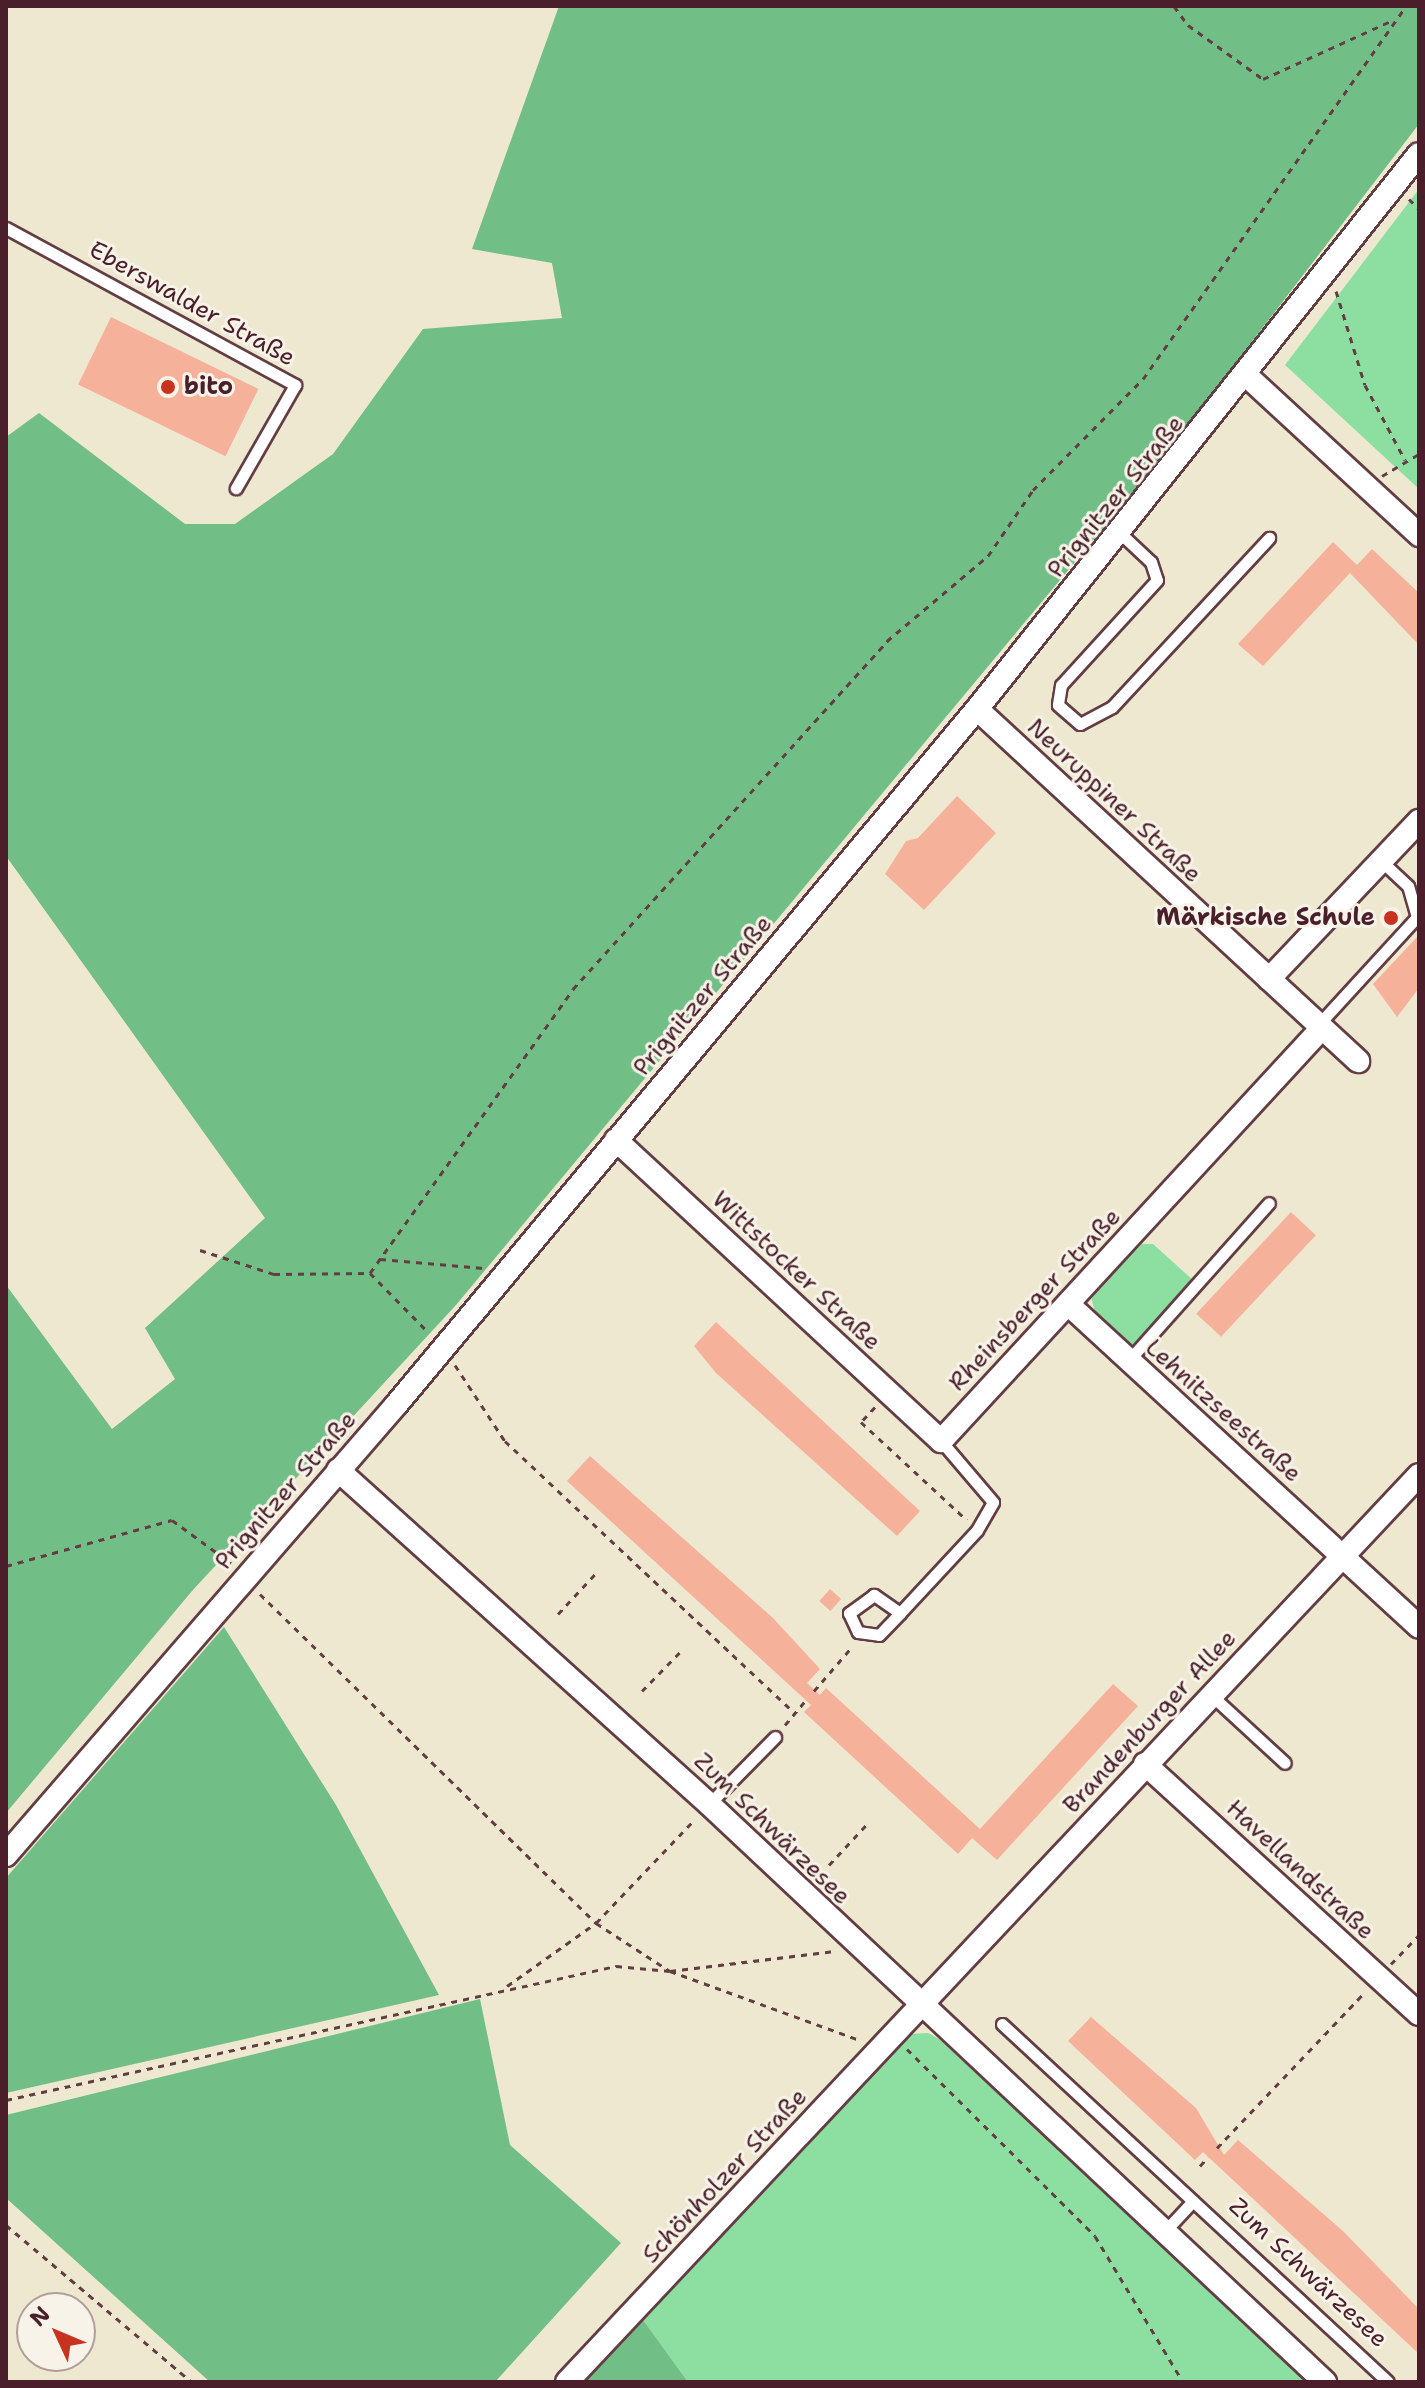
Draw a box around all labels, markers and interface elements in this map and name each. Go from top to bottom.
street label: Eberswalder Straße [84,235,300,373]
place label: bito [184,373,233,401]
marker: bito [159,378,177,396]
street label: Prignitzer Straße [1042,410,1190,584]
street label: Neuruppiner Straße [1021,713,1207,889]
place label: Märkische Schule [1156,904,1375,932]
marker: Märkische Schule [1382,909,1400,927]
street label: Prignitzer Straße [628,910,778,1082]
street label: Wittstocker Straße [706,1185,886,1357]
street label: Rheinsberger Straße [943,1203,1127,1397]
street label: Lehnitzseestraße [1139,1333,1307,1489]
street label: Prignitzer Straße [209,1406,363,1576]
street label: Brandenburger Allee [1058,1624,1242,1820]
street label: Zum Schwärzesee [688,1747,856,1911]
street label: Havellandstraße [1220,1794,1380,1946]
street label: Schönholzer Straße [637,2083,813,2269]
street label: Zum Schwärzesee [1223,2192,1393,2354]
north arrow [16,2292,96,2372]
text: N [23,2300,56,2333]

